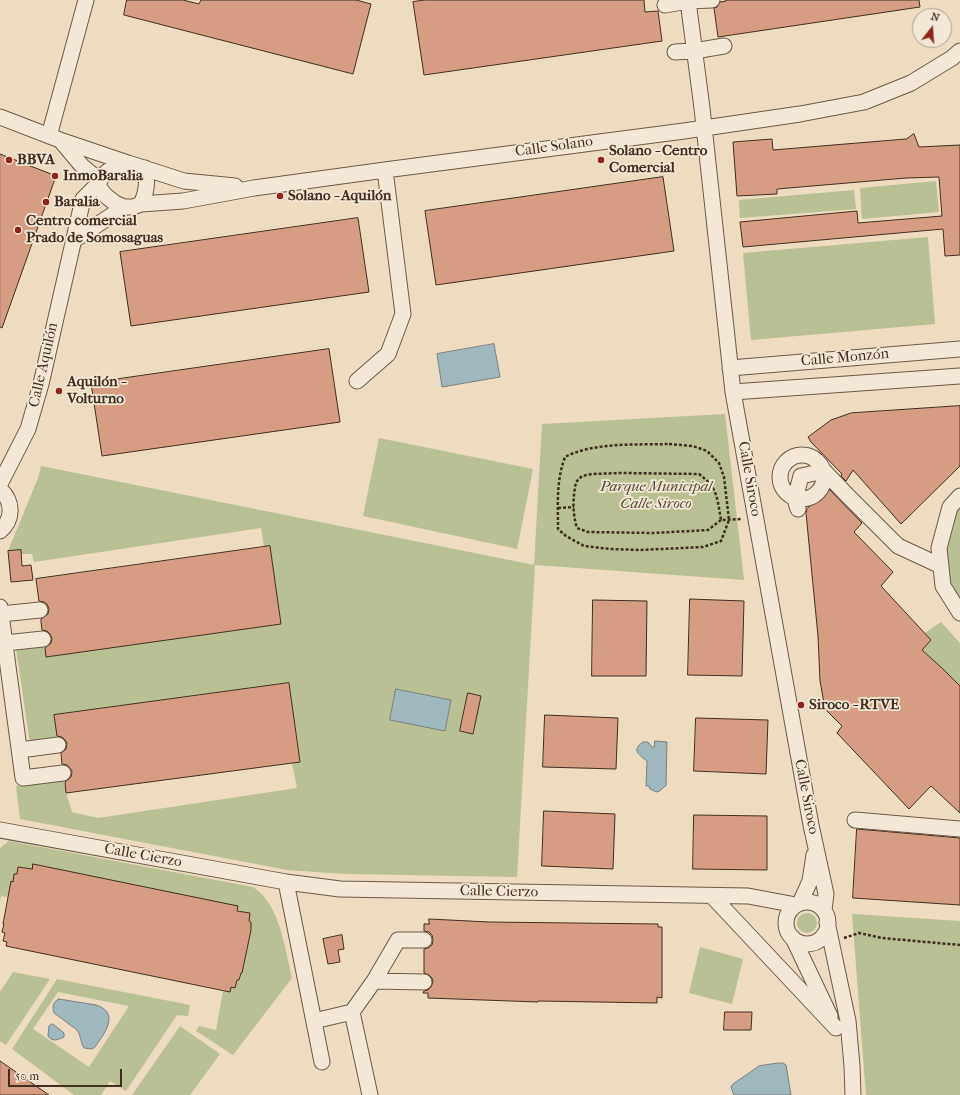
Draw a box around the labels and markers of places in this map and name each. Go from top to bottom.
place label: Solano - Centro Comercial [609,142,707,177]
place label: BBVA [17,151,55,169]
marker: BBVA [4,155,14,165]
marker: Solano - Centro Comercial [596,155,606,165]
place label: InmoBaralia [63,167,143,185]
marker: InmoBaralia [50,171,60,181]
place label: Solano - Aquilón [288,187,391,205]
marker: Solano - Aquilón [275,191,285,201]
place label: Baralia [54,193,100,211]
marker: Baralia [41,197,51,207]
place label: Centro comercial Prado de Somosaguas [26,212,163,247]
marker: Centro comercial Prado de Somosaguas [13,225,23,235]
place label: Aquilón - Volturno [67,373,125,408]
marker: Aquilón - Volturno [54,386,64,396]
place label: Siroco - RTVE [809,696,899,714]
marker: Siroco - RTVE [796,700,806,710]

